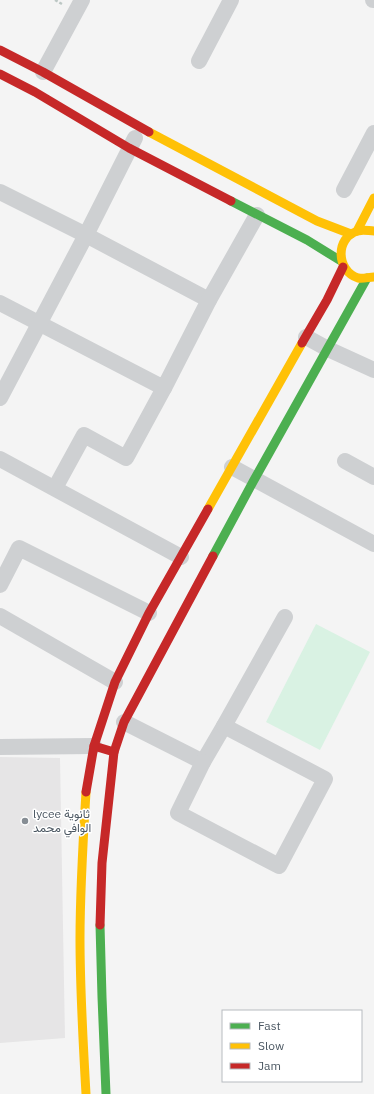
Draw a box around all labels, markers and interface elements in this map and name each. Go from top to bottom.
place label: lycee ثانوية الوافي محمد [33,806,91,838]
marker: lycee ثانوية الوافي محمد [20,816,30,826]
legend [222,1010,362,1082]
text: Fast [258,1018,281,1033]
text: Slow [258,1038,284,1053]
text: Jam [258,1058,281,1073]

